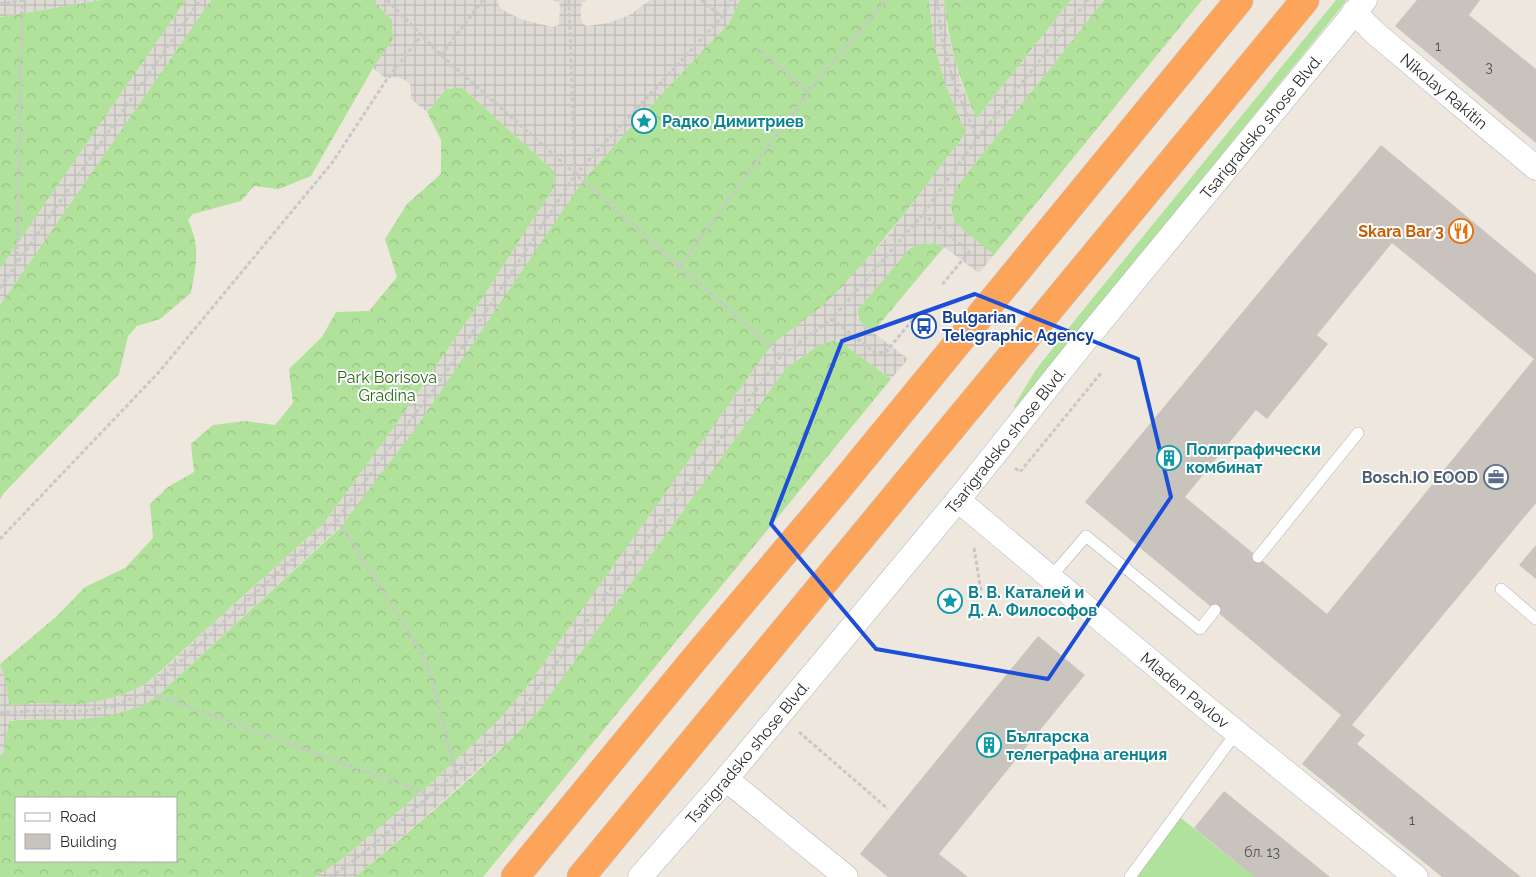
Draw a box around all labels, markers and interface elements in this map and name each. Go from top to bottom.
house number: 1 [1435,38,1441,54]
street label: Nikolay Rakitin [1397,49,1492,133]
street label: Tsarigradsko shose Blvd. [1196,51,1326,203]
house number: 3 [1485,59,1493,75]
place icon: Радко Димитриев [631,108,657,134]
place label: Радко Димитриев [662,112,804,131]
restaurant icon: Skara Bar 3 [1448,218,1474,244]
place label: Skara Bar 3 [1358,222,1444,241]
place label: Bulgarian Telegraphic Agency [942,308,1094,345]
bus stop icon: Bulgarian Telegraphic Agency [911,313,937,339]
street label: Tsarigradsko shose Blvd. [941,364,1069,517]
park label: Park Borisova Gradina [337,368,437,405]
place label: Полиграфически комбинат [1186,440,1321,477]
building icon: Полиграфически комбинат [1156,445,1182,471]
office icon: Bosch.IO EOOD [1483,464,1509,490]
place label: Bosch.IO EOOD [1362,468,1478,487]
place label: В. В. Каталей и Д. А. Философов [968,583,1097,620]
place icon: В. В. Каталей и Д. А. Философов [937,588,963,614]
street label: Mladen Pavlov [1137,648,1233,732]
street label: Tsarigradsko shose Blvd. [681,677,813,828]
place label: Българска телеграфна агенция [1006,727,1167,764]
building icon: Българска телеграфна агенция [976,732,1002,758]
legend [15,797,178,862]
text: Road [60,808,96,826]
house number: 1 [1409,812,1415,828]
text: Building [60,833,117,851]
house number: бл. 13 [1244,844,1280,860]

